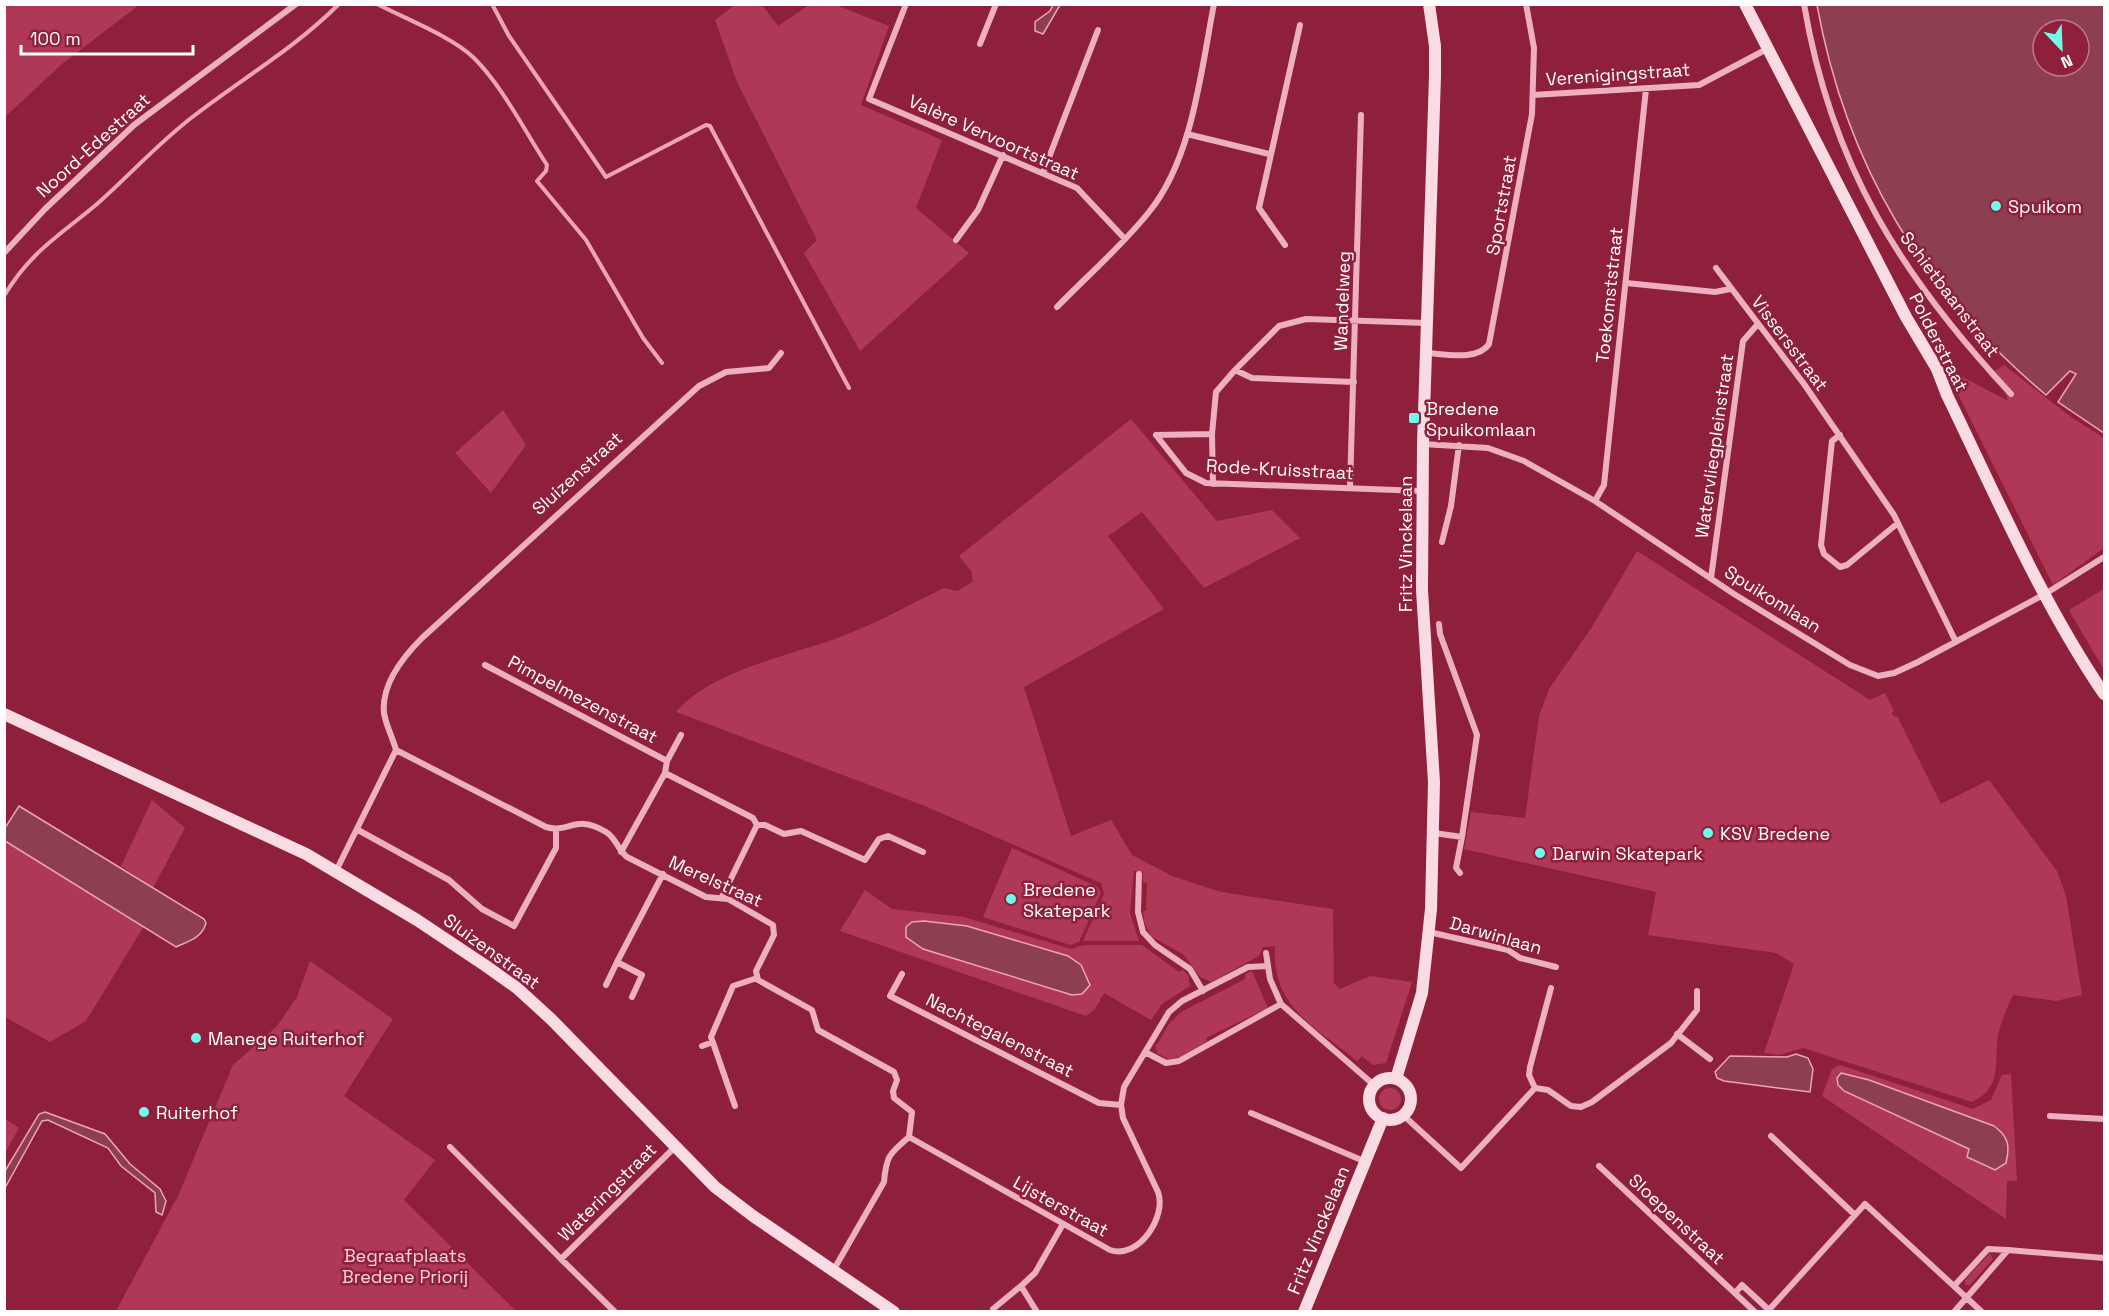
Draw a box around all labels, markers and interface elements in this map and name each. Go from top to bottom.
scale bar [21,18,194,56]
north arrow [2031,18,2091,78]
text: 100 m [30,27,81,50]
text: N [2058,50,2076,73]
street label: Verenigingstraat [1545,57,1691,91]
street label: Noord-Edestraat [31,88,155,202]
street label: Valère Vervoortstraat [905,89,1083,185]
street label: Sportstraat [1481,153,1521,257]
place label: Spuikom [2008,195,2082,218]
marker: Spuikom [1989,199,2003,213]
street label: Toekomststraat [1590,226,1628,364]
street label: Schietbaanstraat [1895,227,2005,361]
street label: Wandelweg [1329,251,1355,351]
street label: Polderstraat [1904,289,1974,395]
street label: Vissersstraat [1747,291,1833,395]
street label: Watervliegpleinstraat [1690,352,1738,540]
place label: Bredene Spuikomlaan [1426,397,1536,441]
marker: Bredene Spuikomlaan [1407,411,1421,425]
street label: Sluizenstraat [527,426,627,520]
street label: Rode-Kruisstraat [1205,454,1355,484]
street label: Fritz Vinckelaan [1394,476,1417,612]
street label: Spuikomlaan [1720,560,1826,638]
street label: Pimpelmezenstraat [504,650,662,748]
place label: KSV Bredene [1720,822,1830,845]
marker: KSV Bredene [1701,826,1715,840]
place label: Darwin Skatepark [1552,842,1703,865]
marker: Darwin Skatepark [1533,846,1547,860]
street label: Merelstraat [666,850,766,912]
place label: Bredene Skatepark [1023,878,1111,922]
marker: Bredene Skatepark [1004,892,1018,906]
street label: Sluizenstraat [439,908,545,994]
street label: Darwinlaan [1447,911,1545,959]
street label: Nachtegalenstraat [922,988,1078,1082]
place label: Manege Ruiterhof [208,1027,364,1050]
marker: Manege Ruiterhof [189,1031,203,1045]
place label: Ruiterhof [156,1101,238,1124]
marker: Ruiterhof [137,1105,151,1119]
street label: Wateringstraat [553,1138,661,1246]
street label: Fritz Vinckelaan [1282,1162,1354,1298]
street label: Sloepenstraat [1624,1169,1730,1269]
street label: Lijsterstraat [1009,1170,1113,1242]
park label: Begraafplaats Bredene Priorij [342,1244,468,1288]

